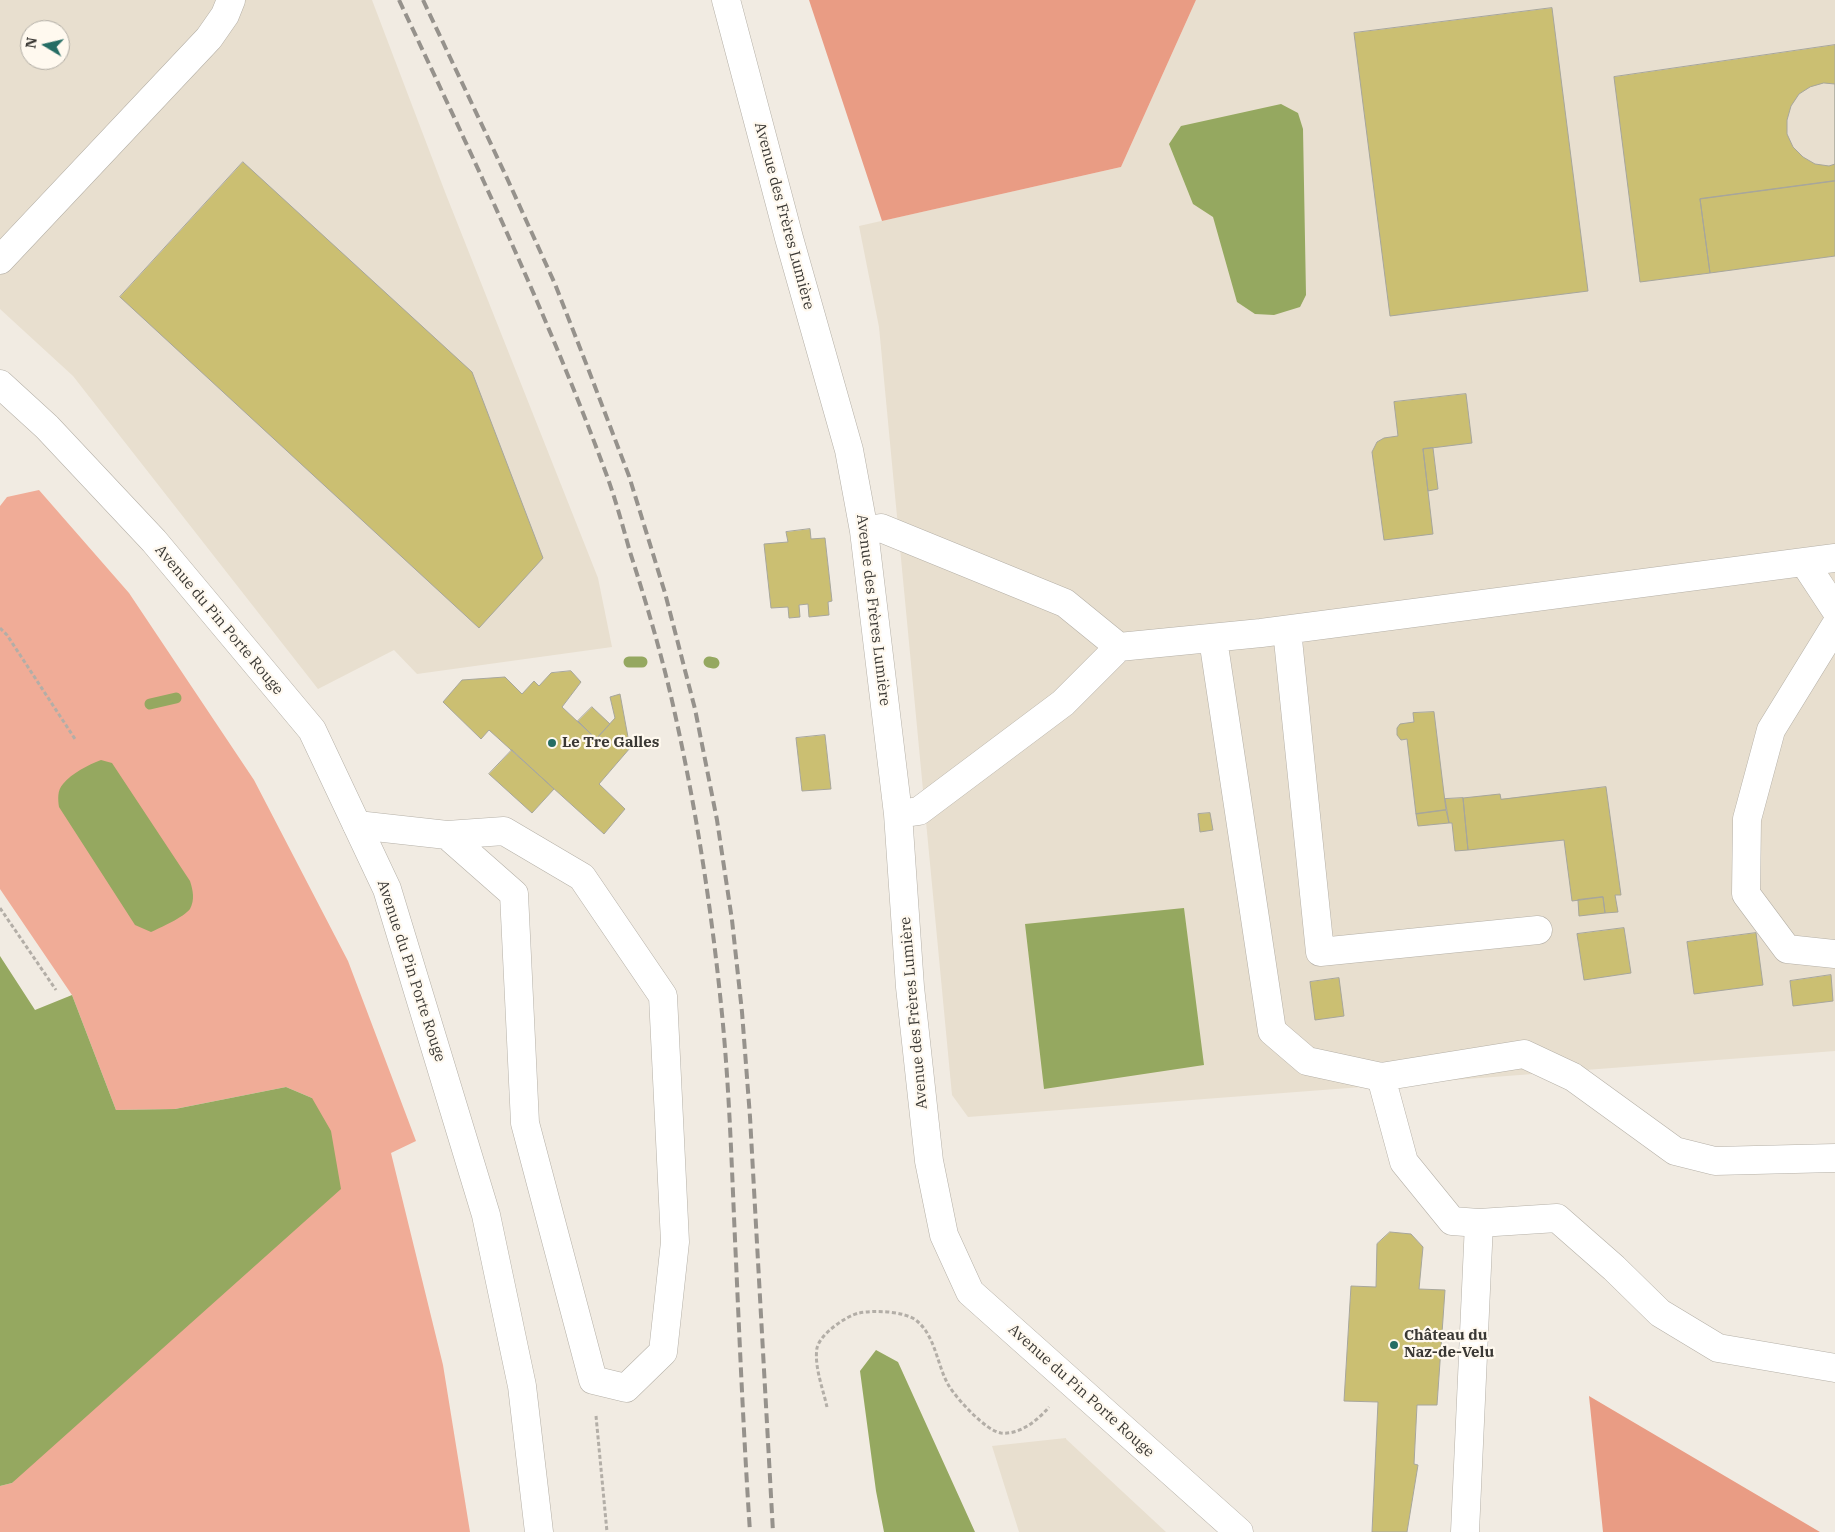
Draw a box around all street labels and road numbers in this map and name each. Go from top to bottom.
street label: Avenue des Frères Lumière [750,120,818,312]
street label: Avenue des Frères Lumière [852,513,894,707]
street label: Avenue du Pin Porte Rouge [151,541,287,699]
street label: Avenue du Pin Porte Rouge [373,878,449,1064]
street label: Avenue des Frères Lumière [897,916,931,1110]
street label: Avenue du Pin Porte Rouge [1004,1321,1158,1461]

